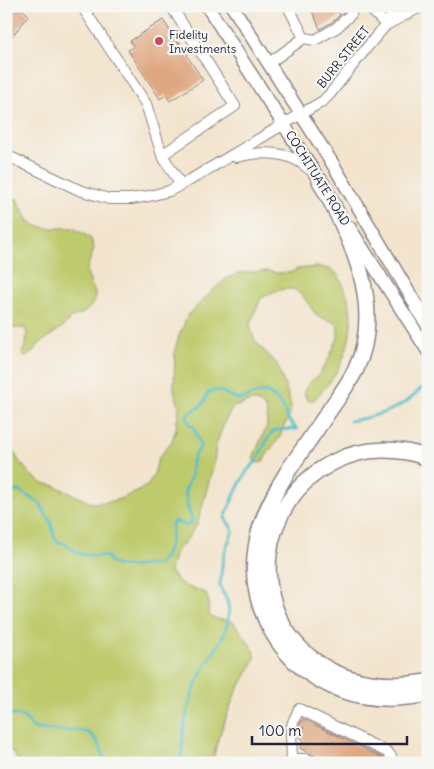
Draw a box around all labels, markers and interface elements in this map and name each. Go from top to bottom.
street label: BURR STREET [314,23,372,91]
place label: Fidelity Investments [169,27,236,56]
marker: Fidelity Investments [153,35,165,47]
street label: COCHITUATE ROAD [283,128,353,228]
scale bar [252,714,406,746]
text: 100 m [259,721,301,740]

